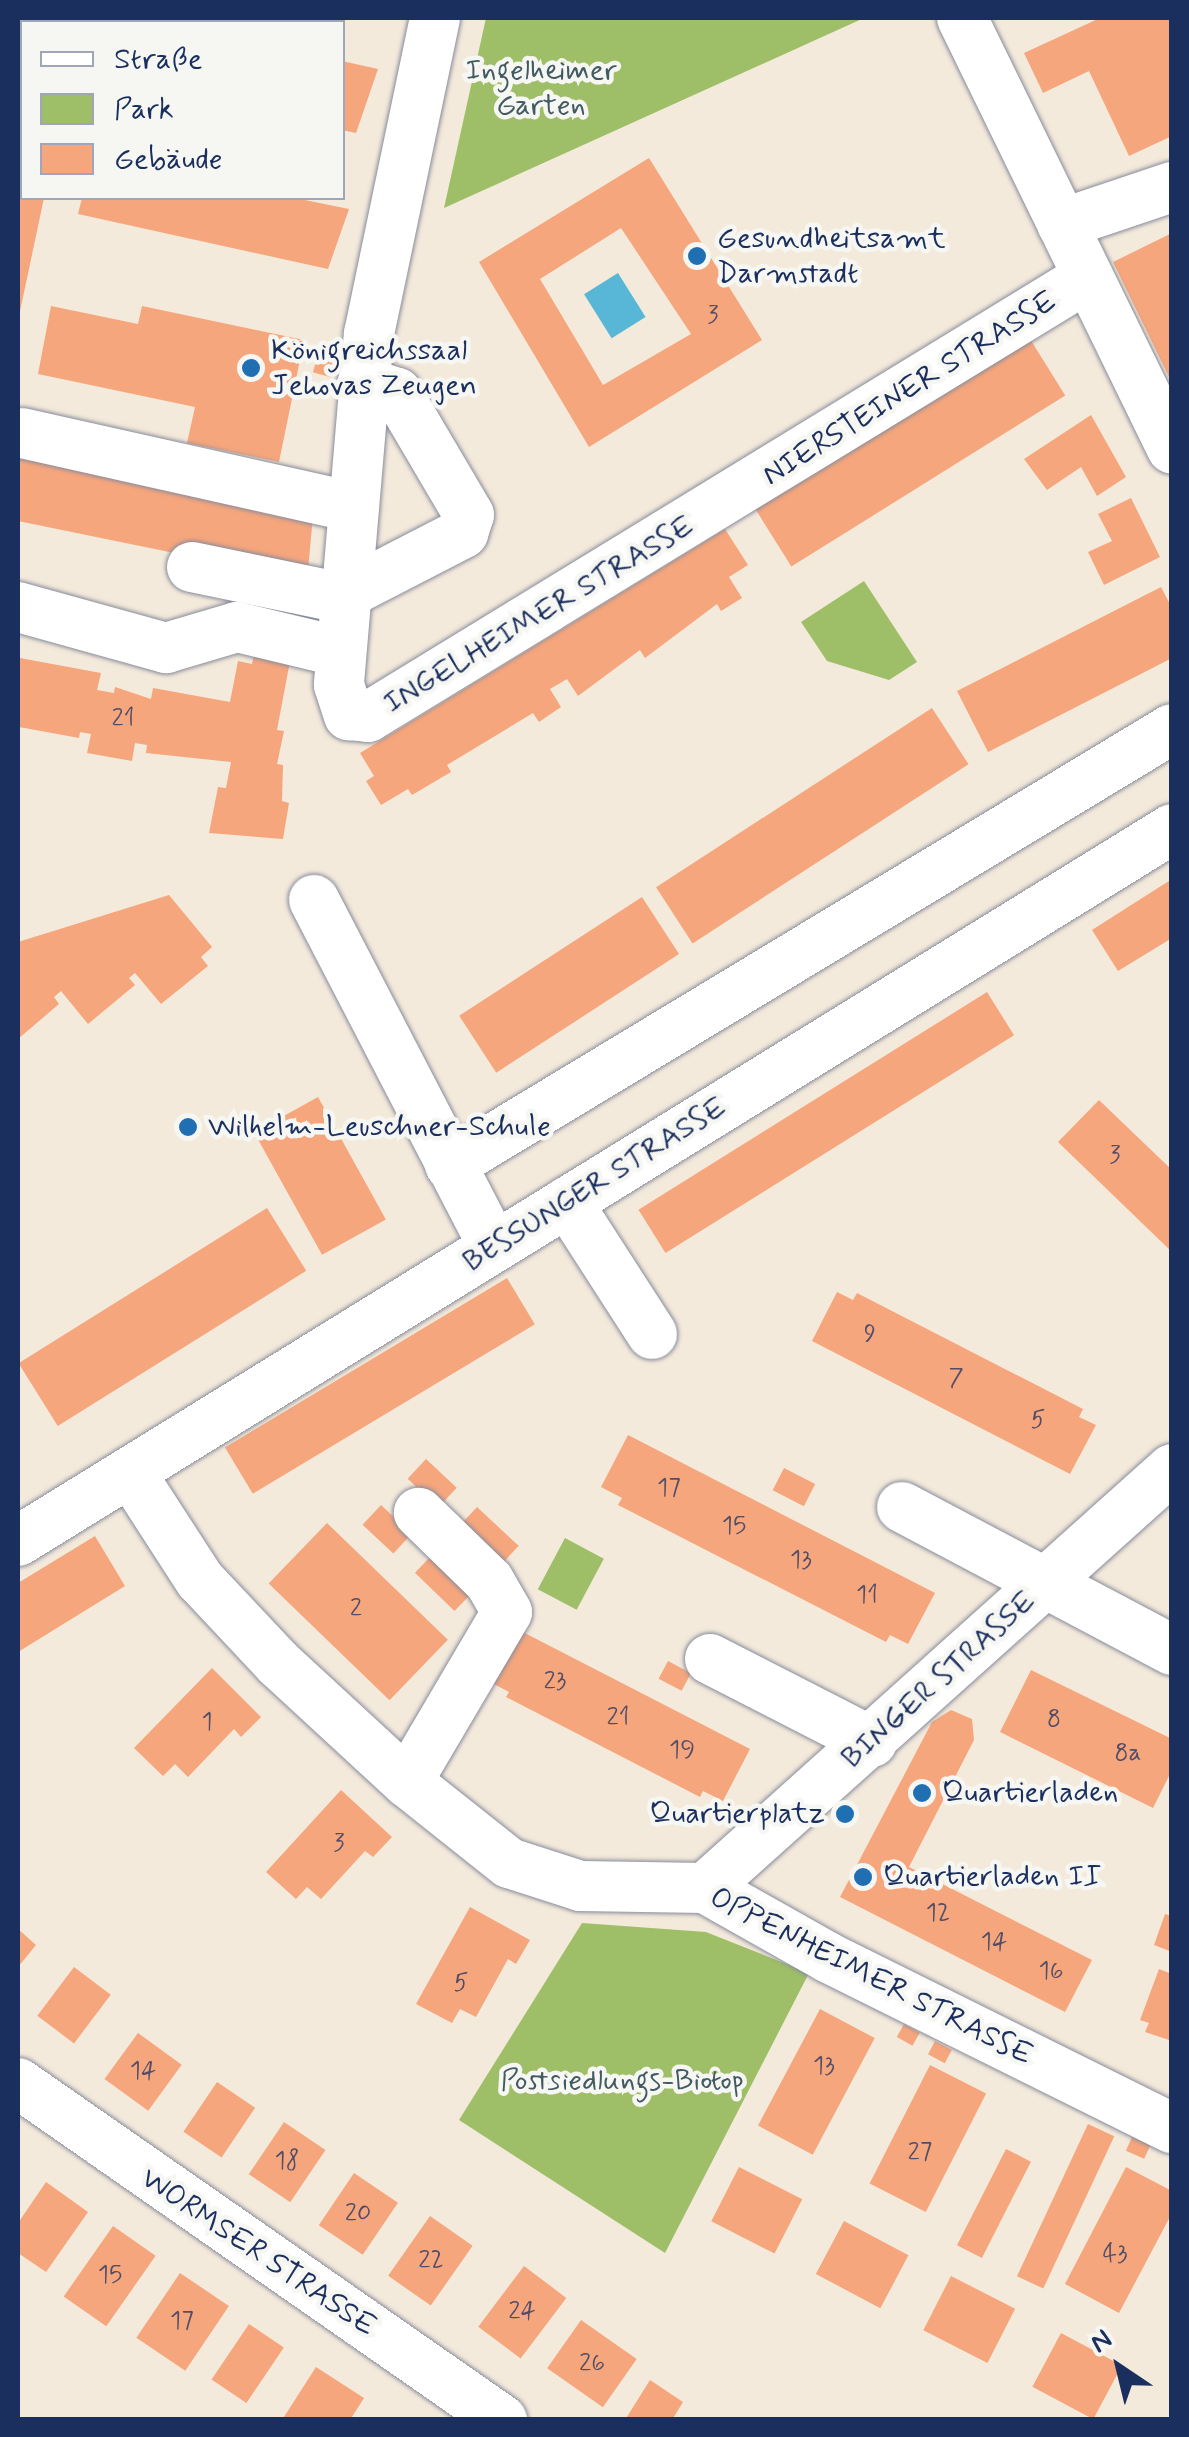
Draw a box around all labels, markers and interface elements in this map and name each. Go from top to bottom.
legend [20,20,345,200]
text: Straße [114,40,202,79]
park label: Ingelheimer Garten [465,53,617,124]
text: Park [114,90,174,129]
text: Gebäude [114,140,222,179]
place label: Gesundheitsamt Darmstadt [717,221,946,292]
marker: Gesundheitsamt Darmstadt [686,245,708,267]
street label: NIERSTEINER STRASSE [756,284,1064,494]
house number: 3 [707,301,719,331]
place label: Königreichssaal Jehovas Zeugen [271,333,479,404]
marker: Königreichssaal Jehovas Zeugen [240,357,262,379]
street label: INGELHEIMER STRASSE [377,508,701,722]
house number: 21 [112,704,134,734]
street label: BESSUNGER STRASSE [457,1089,733,1281]
place label: Wilhelm-Leuschner-Schule [208,1109,551,1145]
marker: Wilhelm-Leuschner-Schule [177,1116,199,1138]
house number: 3 [1109,1141,1121,1171]
house number: 9 [864,1320,876,1350]
house number: 7 [948,1364,964,1394]
house number: 5 [1031,1406,1045,1436]
house number: 17 [657,1474,681,1504]
house number: 15 [722,1512,746,1542]
house number: 13 [790,1546,812,1576]
house number: 11 [856,1581,878,1611]
street label: BINGER STRASSE [833,1582,1045,1778]
house number: 2 [350,1594,362,1624]
house number: 23 [544,1667,566,1697]
house number: 21 [607,1703,629,1733]
house number: 8 [1047,1705,1061,1735]
house number: 1 [201,1708,213,1738]
house number: 19 [669,1736,695,1766]
house number: 8a [1115,1739,1141,1769]
place label: Quartierladen [942,1775,1118,1811]
marker: Quartierladen [911,1782,933,1804]
place label: Quartierplatz [649,1796,825,1832]
marker: Quartierplatz [834,1803,856,1825]
house number: 3 [333,1829,345,1859]
place label: Quartierladen II [883,1859,1101,1895]
marker: Quartierladen II [852,1866,874,1888]
street label: OPPENHEIMER STRASSE [704,1880,1038,2074]
house number: 12 [926,1899,950,1929]
house number: 14 [981,1928,1007,1958]
house number: 16 [1039,1957,1063,1987]
house number: 5 [454,1969,468,1999]
house number: 13 [813,2052,835,2082]
house number: 14 [130,2057,156,2087]
park label: Postsiedlungs-Biotop [500,2063,744,2099]
house number: 27 [908,2138,932,2168]
house number: 18 [275,2147,299,2177]
street label: WORMSER STRASSE [131,2159,385,2347]
house number: 20 [345,2199,371,2229]
house number: 43 [1102,2240,1128,2270]
house number: 22 [418,2246,444,2276]
house number: 15 [98,2261,122,2291]
house number: 24 [508,2297,536,2327]
house number: 17 [170,2307,194,2337]
north arrow [1069,2317,1169,2417]
text: N [1083,2322,1120,2363]
house number: 26 [579,2349,605,2379]

